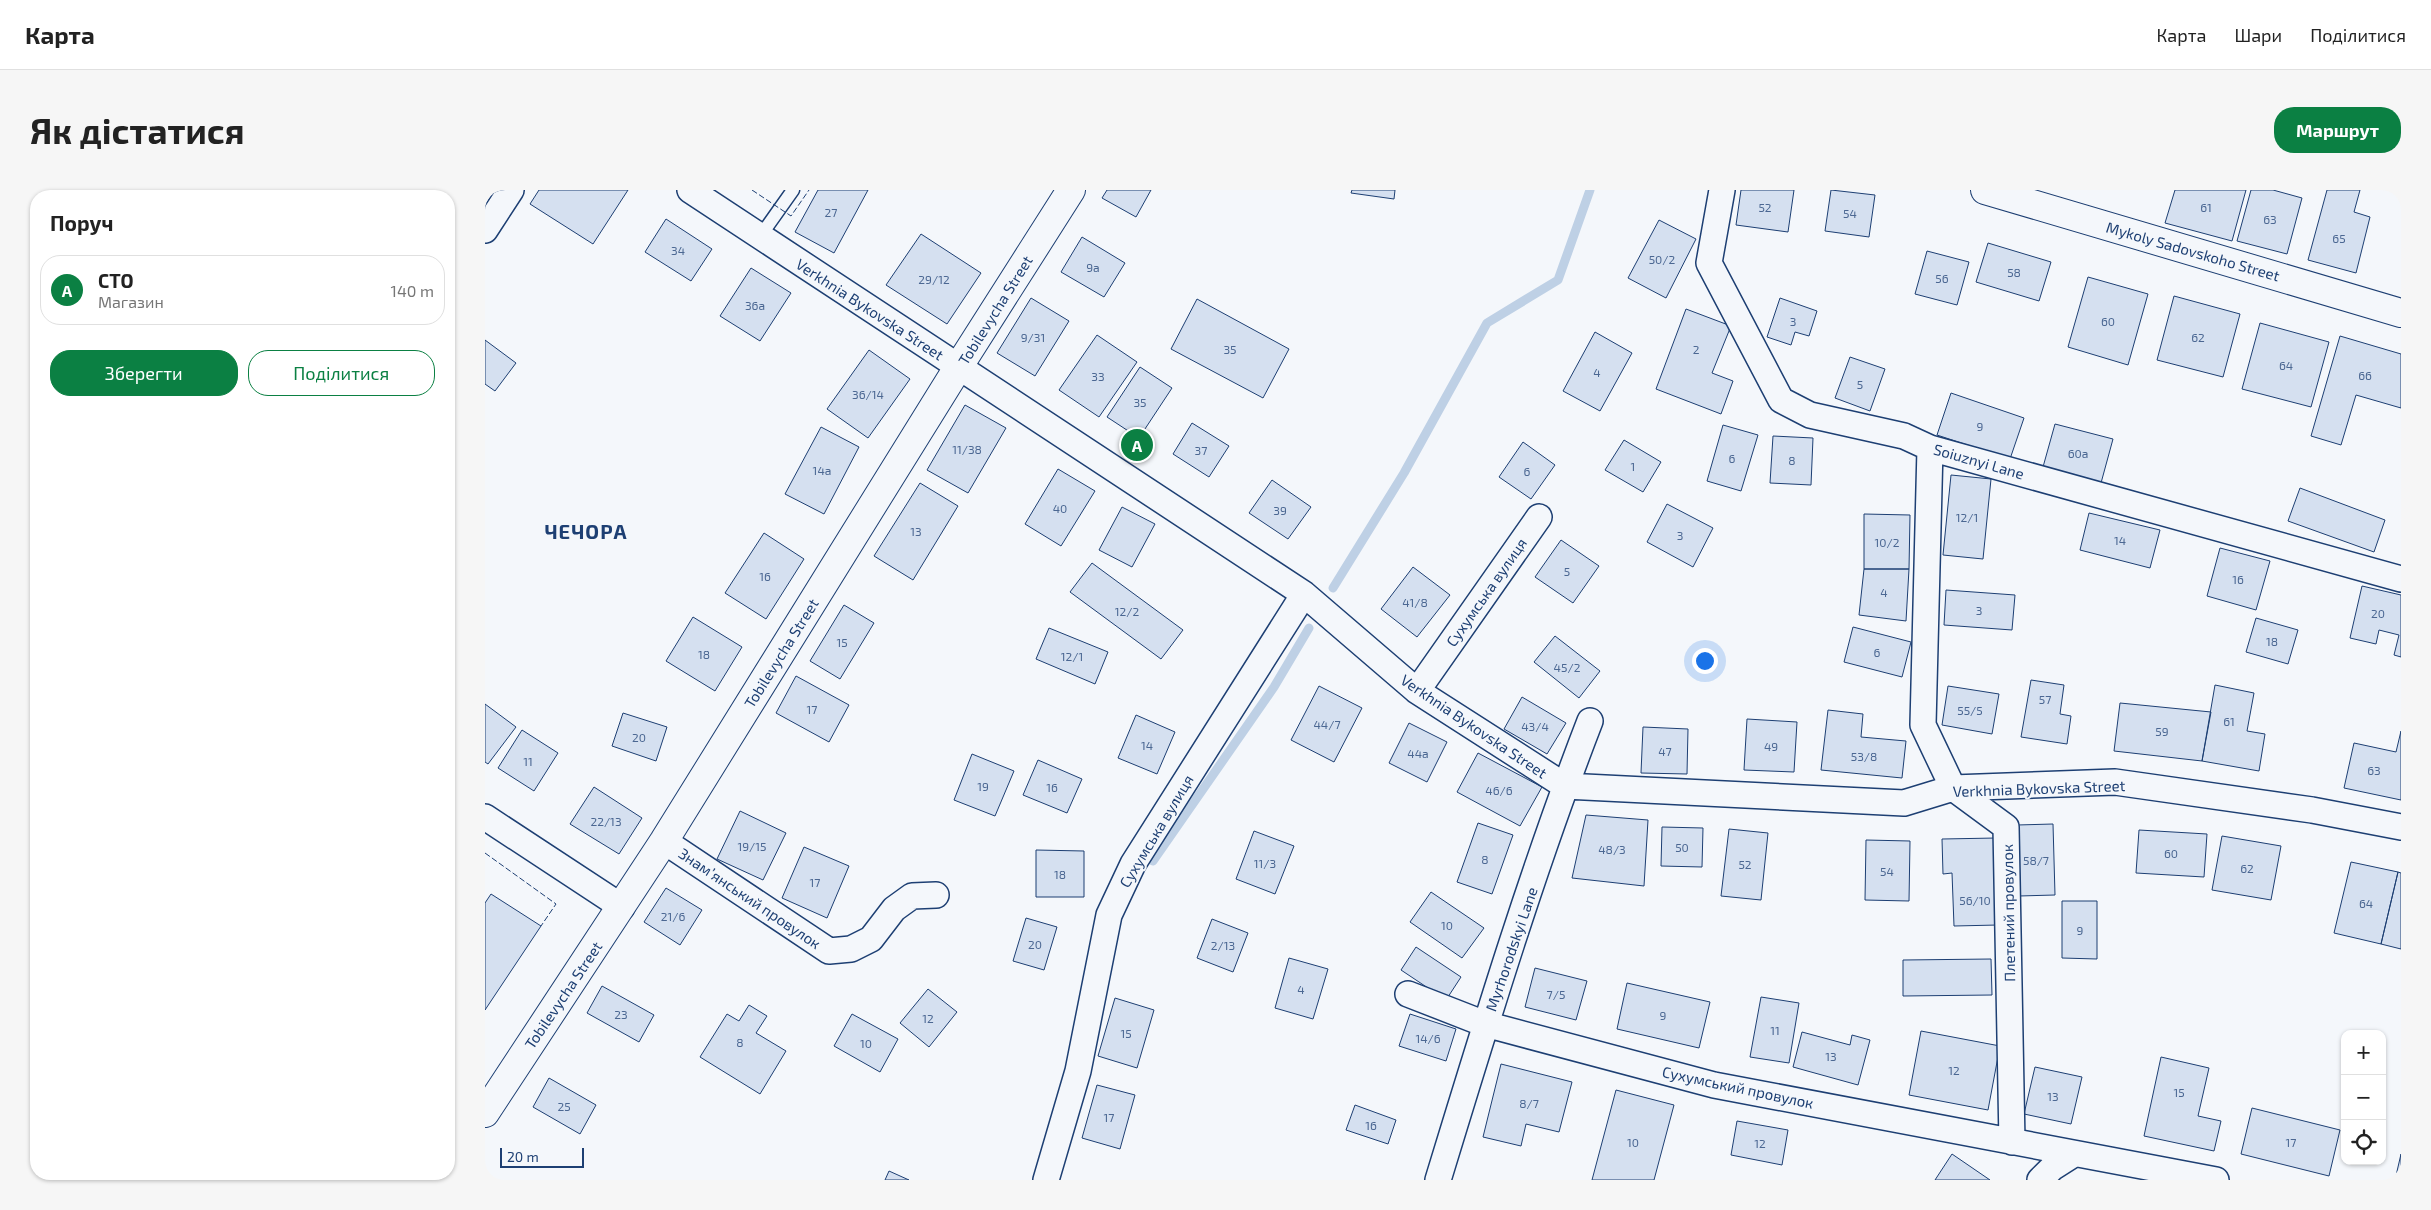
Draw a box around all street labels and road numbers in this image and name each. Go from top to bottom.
street label: Mykoly Sadovskoho Street [2104,218,2282,284]
street label: Tobilevycha Street [954,252,1036,368]
street label: Verkhnia Bykovska Street [793,254,947,364]
street label: Soiuznyi Lane [1932,439,2026,483]
street label: Сухумська вулиця [1442,534,1531,650]
street label: Tobilevycha Street [740,595,822,711]
street label: Verkhnia Bykovska Street [1397,670,1551,782]
street label: Сухумська вулиця [1115,771,1198,891]
street label: Verkhnia Bykovska Street [1952,776,2126,800]
street label: Знамʼянський провулок [675,844,824,953]
street label: Плетений провулок [1998,844,2019,982]
street label: Myrhorodskyi Lane [1481,884,1541,1014]
street label: Tobilevycha Street [520,938,606,1052]
street label: Сухумський провулок [1660,1062,1815,1113]

